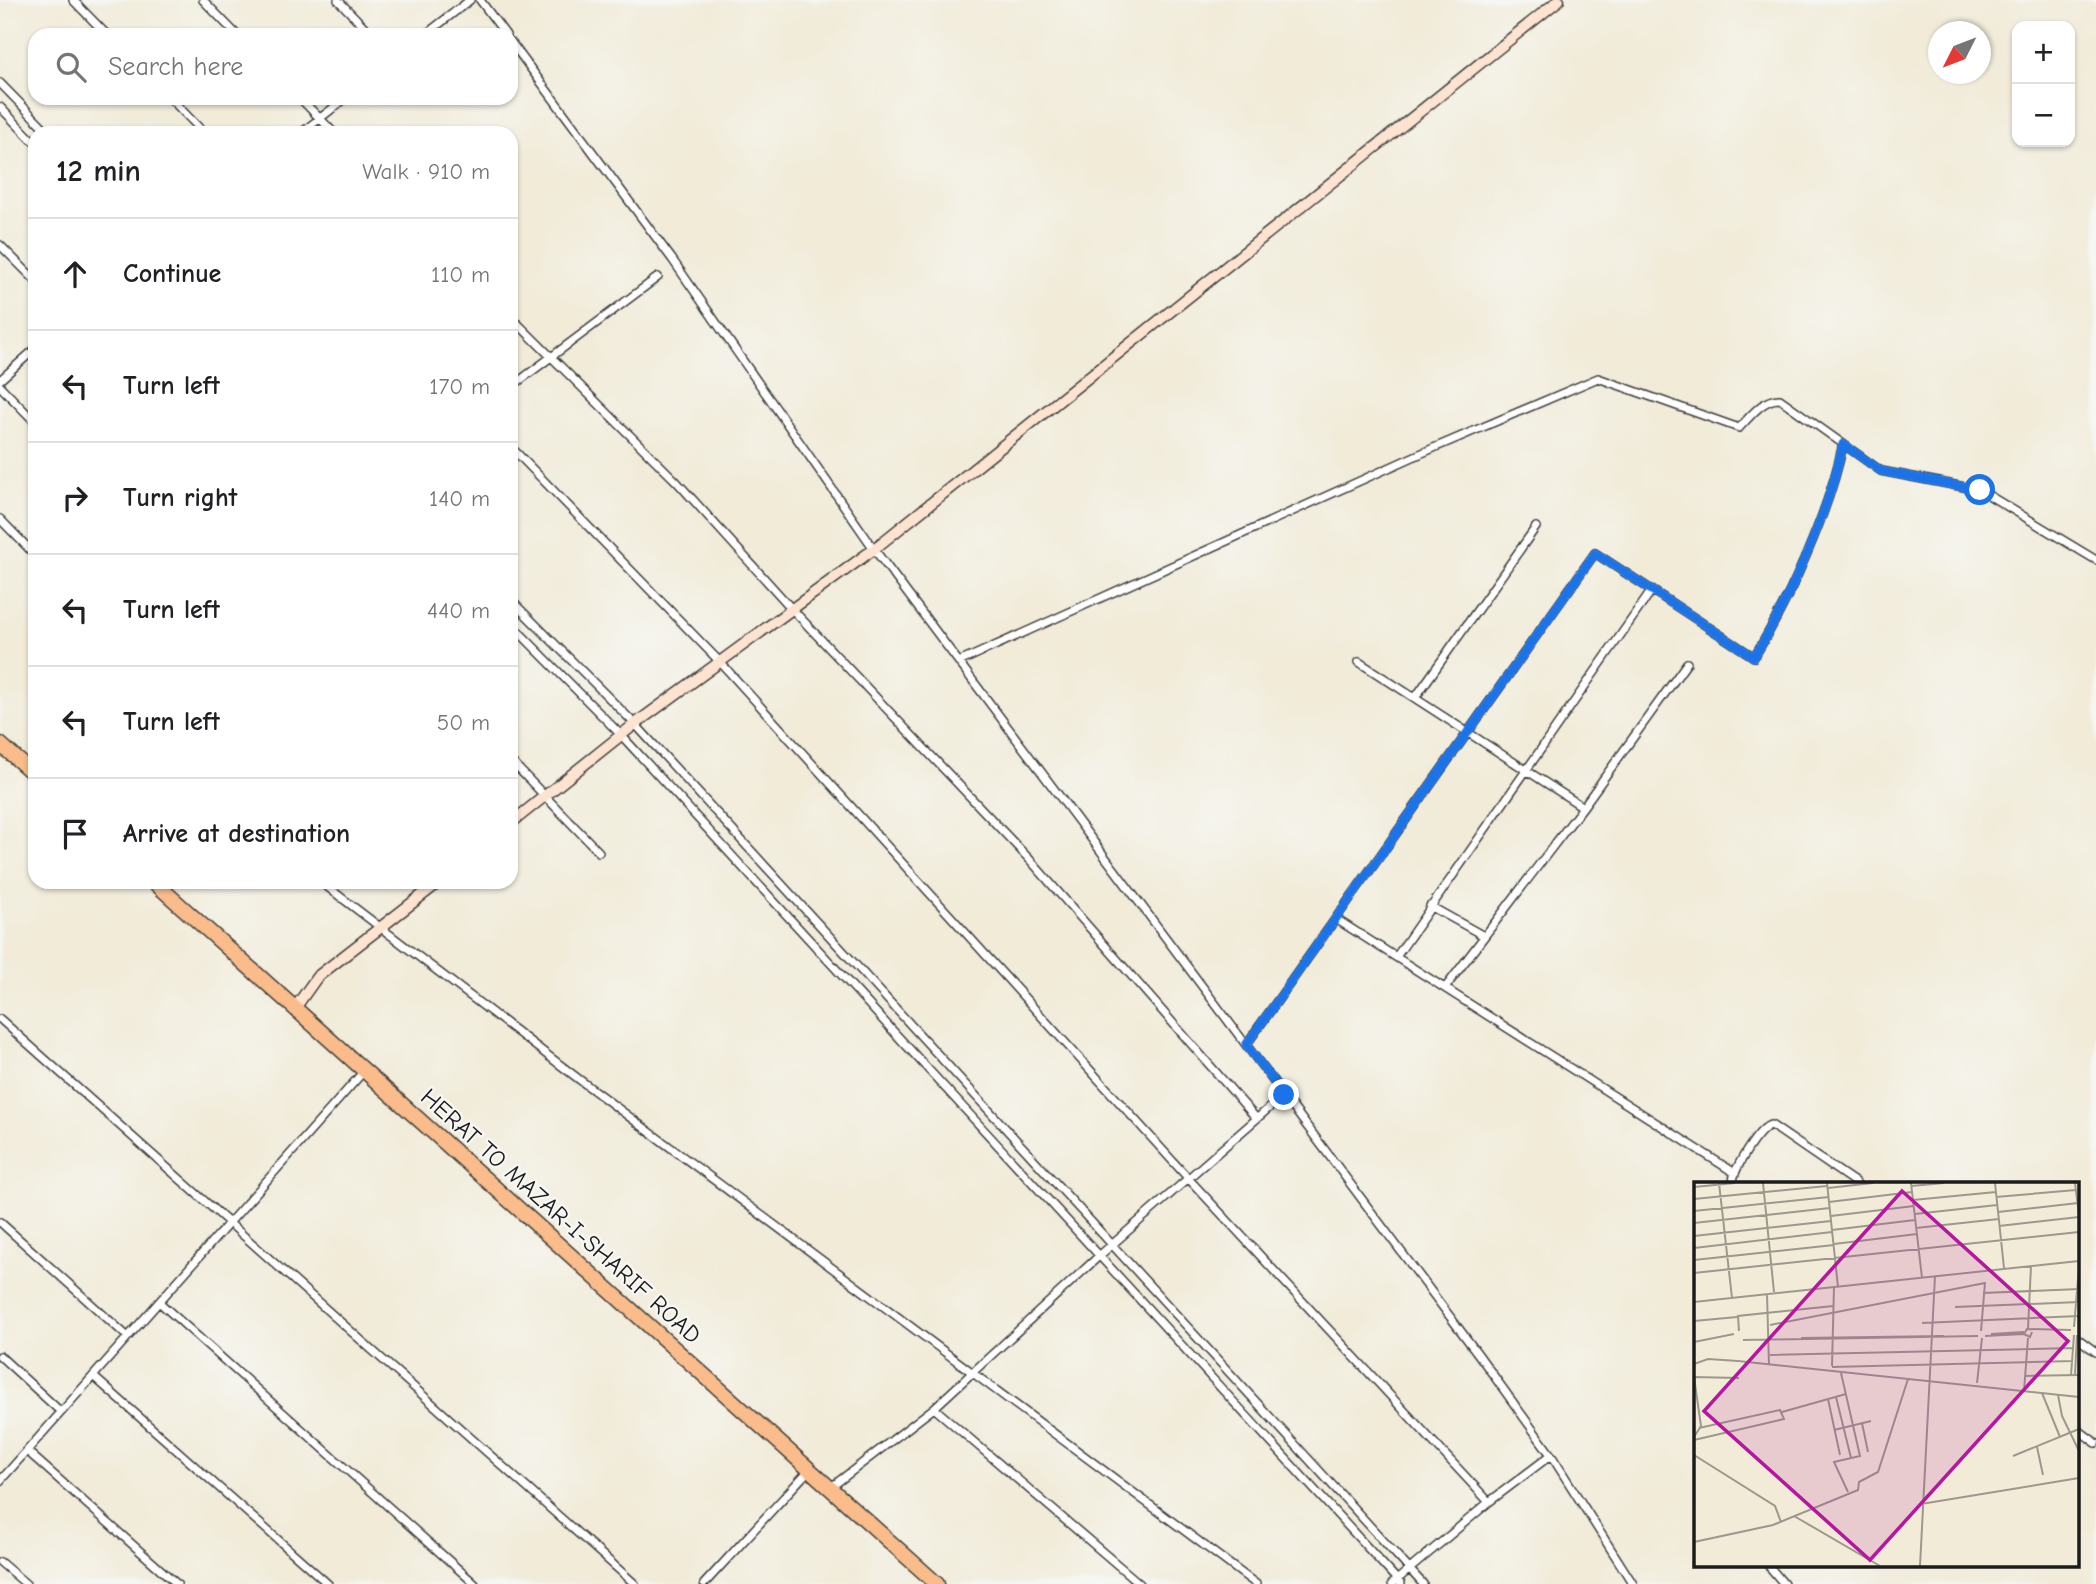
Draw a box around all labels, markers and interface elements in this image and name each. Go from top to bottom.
north arrow [1928,21,1991,84]
map controls [2012,21,2075,147]
button: + [2012,21,2075,84]
search box [28,28,518,105]
icon: search [52,48,90,86]
text: Search here [108,52,243,82]
button: − [2012,84,2075,147]
text: 12 min [56,154,141,189]
text: Walk · 910 m [362,158,490,185]
icon: ahead [56,255,94,293]
text: Continue [123,259,221,289]
text: 110 m [431,261,490,288]
icon: left [56,367,94,405]
text: Turn left [123,371,220,401]
text: 170 m [429,373,490,400]
route start [1964,474,1995,505]
icon: right [56,479,94,517]
text: Turn right [123,483,237,513]
text: 140 m [429,485,490,512]
icon: left [56,591,94,629]
text: Turn left [123,595,220,625]
text: 440 m [427,597,490,624]
icon: left [56,703,94,741]
text: Turn left [123,707,220,737]
text: 50 m [437,709,490,736]
icon: arrive [56,815,94,853]
text: Arrive at destination [123,819,350,849]
route end [1268,1079,1299,1110]
street label: HERAT TO MAZAR-I-SHARIF ROAD [415,1083,707,1349]
inset map [1694,1182,2078,1566]

